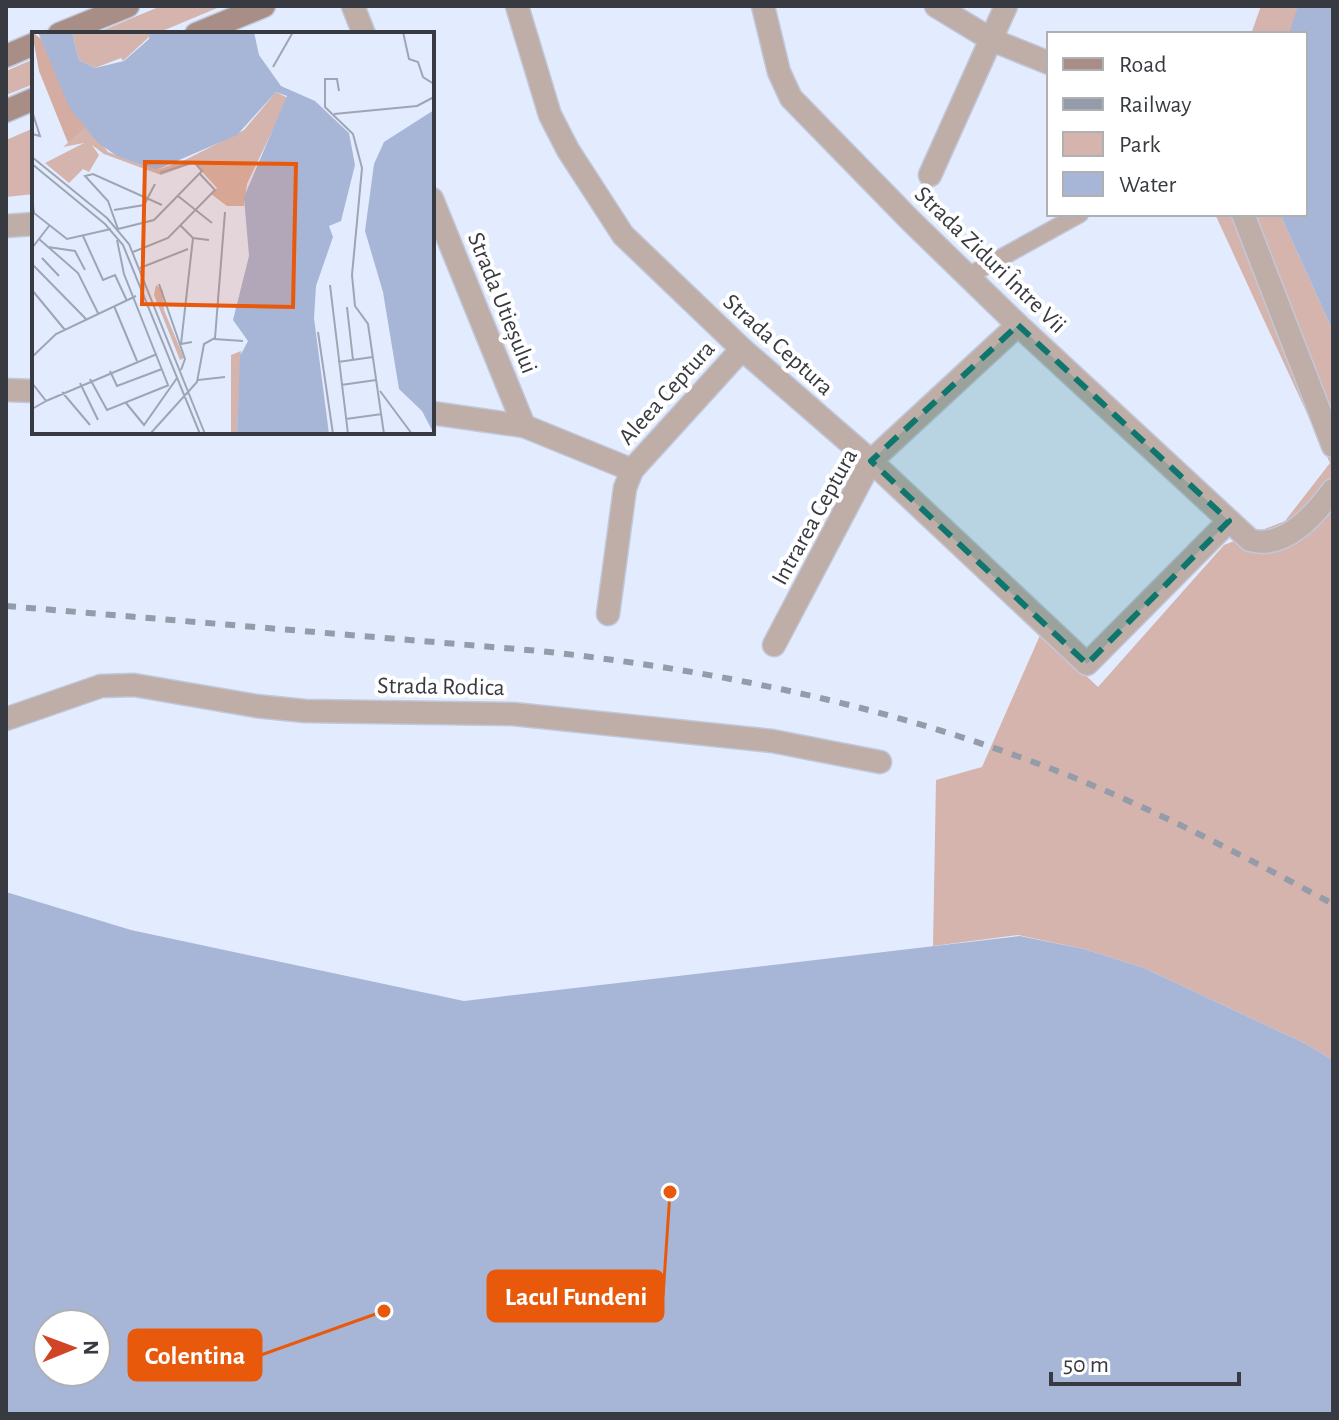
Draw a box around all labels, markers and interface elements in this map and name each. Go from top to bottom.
inset map [32,32,434,434]
legend [1047,32,1307,216]
text: Road [1119,53,1167,77]
text: Railway [1119,93,1191,117]
text: Park [1119,133,1160,157]
text: Water [1119,173,1177,197]
street label: Strada Ziduri Între Vii [910,181,1072,338]
street label: Strada Utieșului [462,229,541,377]
street label: Strada Ceptura [718,290,838,400]
street label: Aleea Ceptura [614,336,720,450]
street label: Intrarea Ceptura [768,445,862,589]
street label: Strada Rodica [377,674,505,700]
callout: Lacul Fundeni [488,1271,663,1321]
text: Lacul Fundeni [505,1284,647,1310]
north arrow [32,1308,112,1388]
callout: Colentina [129,1330,261,1380]
scale bar [1051,1336,1239,1386]
text: N [80,1340,102,1356]
text: Colentina [145,1343,245,1369]
text: 50 m [1063,1353,1109,1377]

